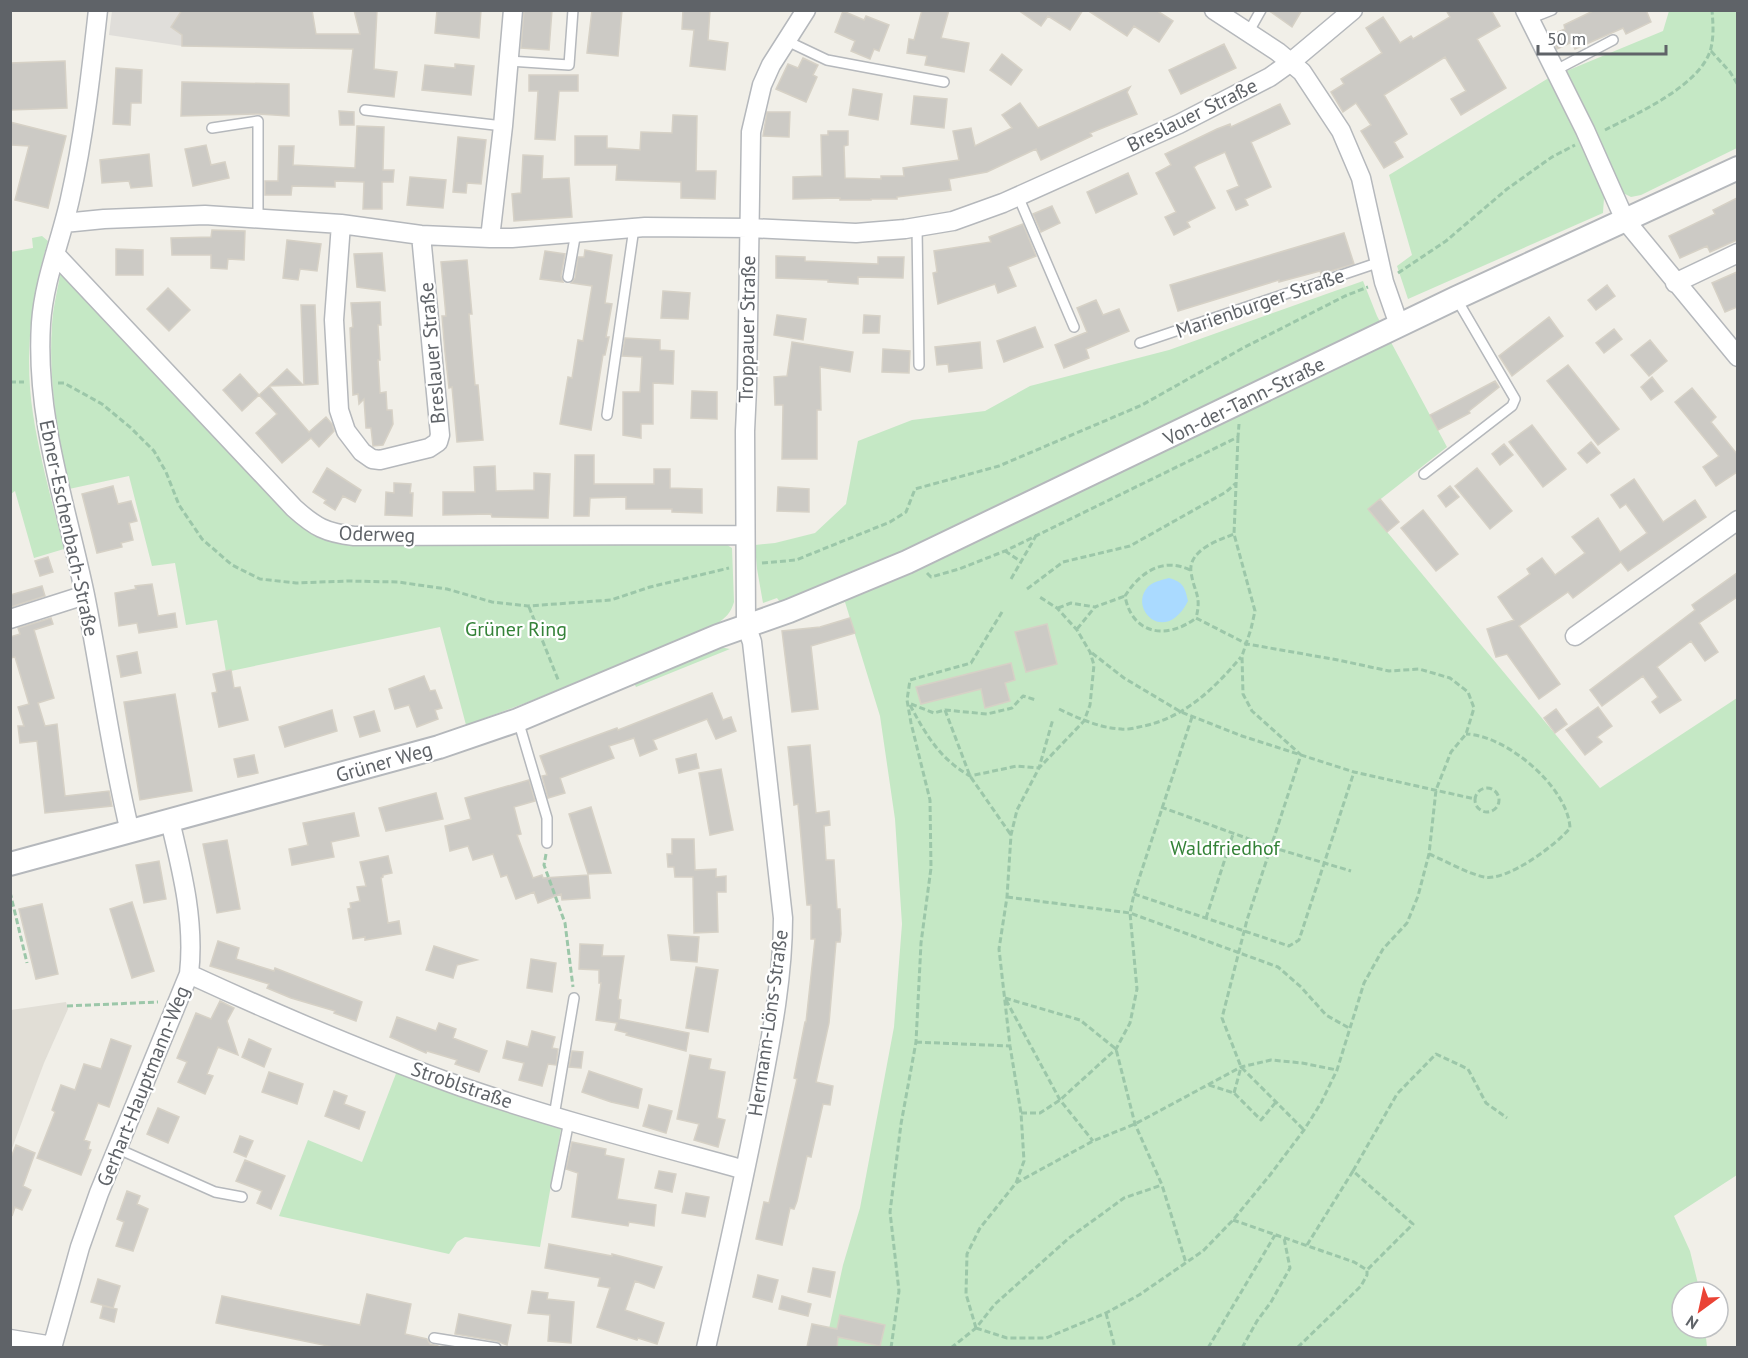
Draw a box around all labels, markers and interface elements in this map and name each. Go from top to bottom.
scale bar [1538,18,1666,56]
text: 50 m [1547,27,1586,50]
street label: Breslauer Straße [1122,72,1262,158]
street label: Troppauer Straße [733,255,761,403]
street label: Marienburger Straße [1172,262,1348,344]
street label: Breslauer Straße [413,281,451,425]
street label: Von-der-Tann-Straße [1158,351,1329,452]
street label: Ebner-Eschenbach-Straße [33,417,105,639]
street label: Oderweg [338,520,416,548]
park label: Grüner Ring [465,616,567,642]
street label: Grüner Weg [333,736,435,788]
park label: Waldfriedhof [1170,835,1281,861]
street label: Hermann-Löns-Straße [742,928,794,1118]
street label: Gerhart-Hauptmann-Weg [91,982,195,1190]
street label: Stroblstraße [408,1056,516,1114]
north arrow [1670,1280,1730,1340]
text: N [1682,1311,1702,1334]

